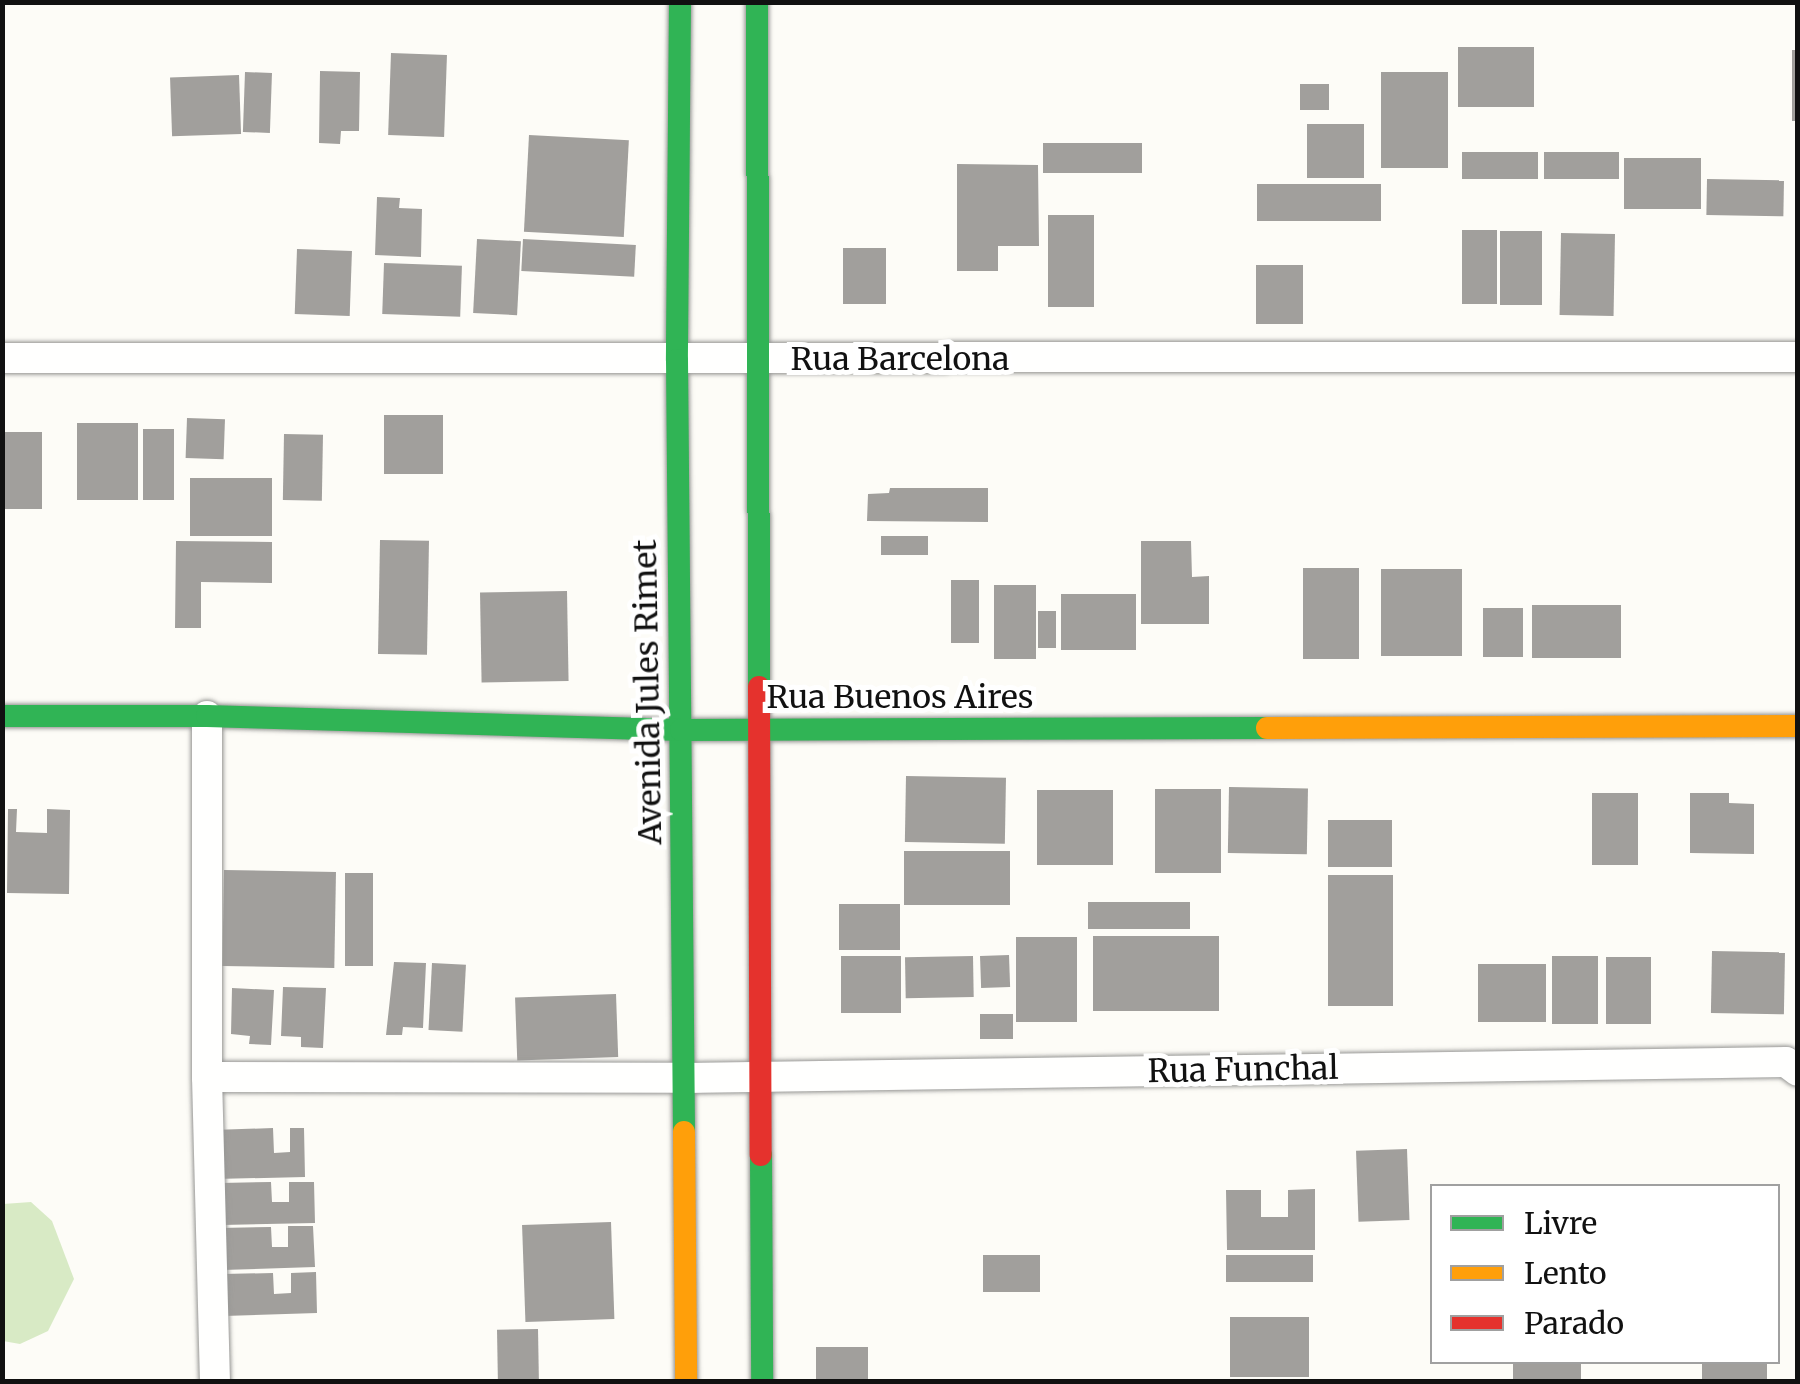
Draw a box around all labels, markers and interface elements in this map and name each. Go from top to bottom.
street label: Rua Barcelona [790,340,1010,378]
street label: Avenida Jules Rimet [626,539,670,845]
street label: Rua Buenos Aires [766,678,1034,716]
street label: Rua Funchal [1147,1049,1339,1091]
legend [1430,1184,1780,1364]
text: Livre [1524,1204,1597,1242]
text: Lento [1524,1254,1607,1292]
text: Parado [1524,1304,1624,1342]

